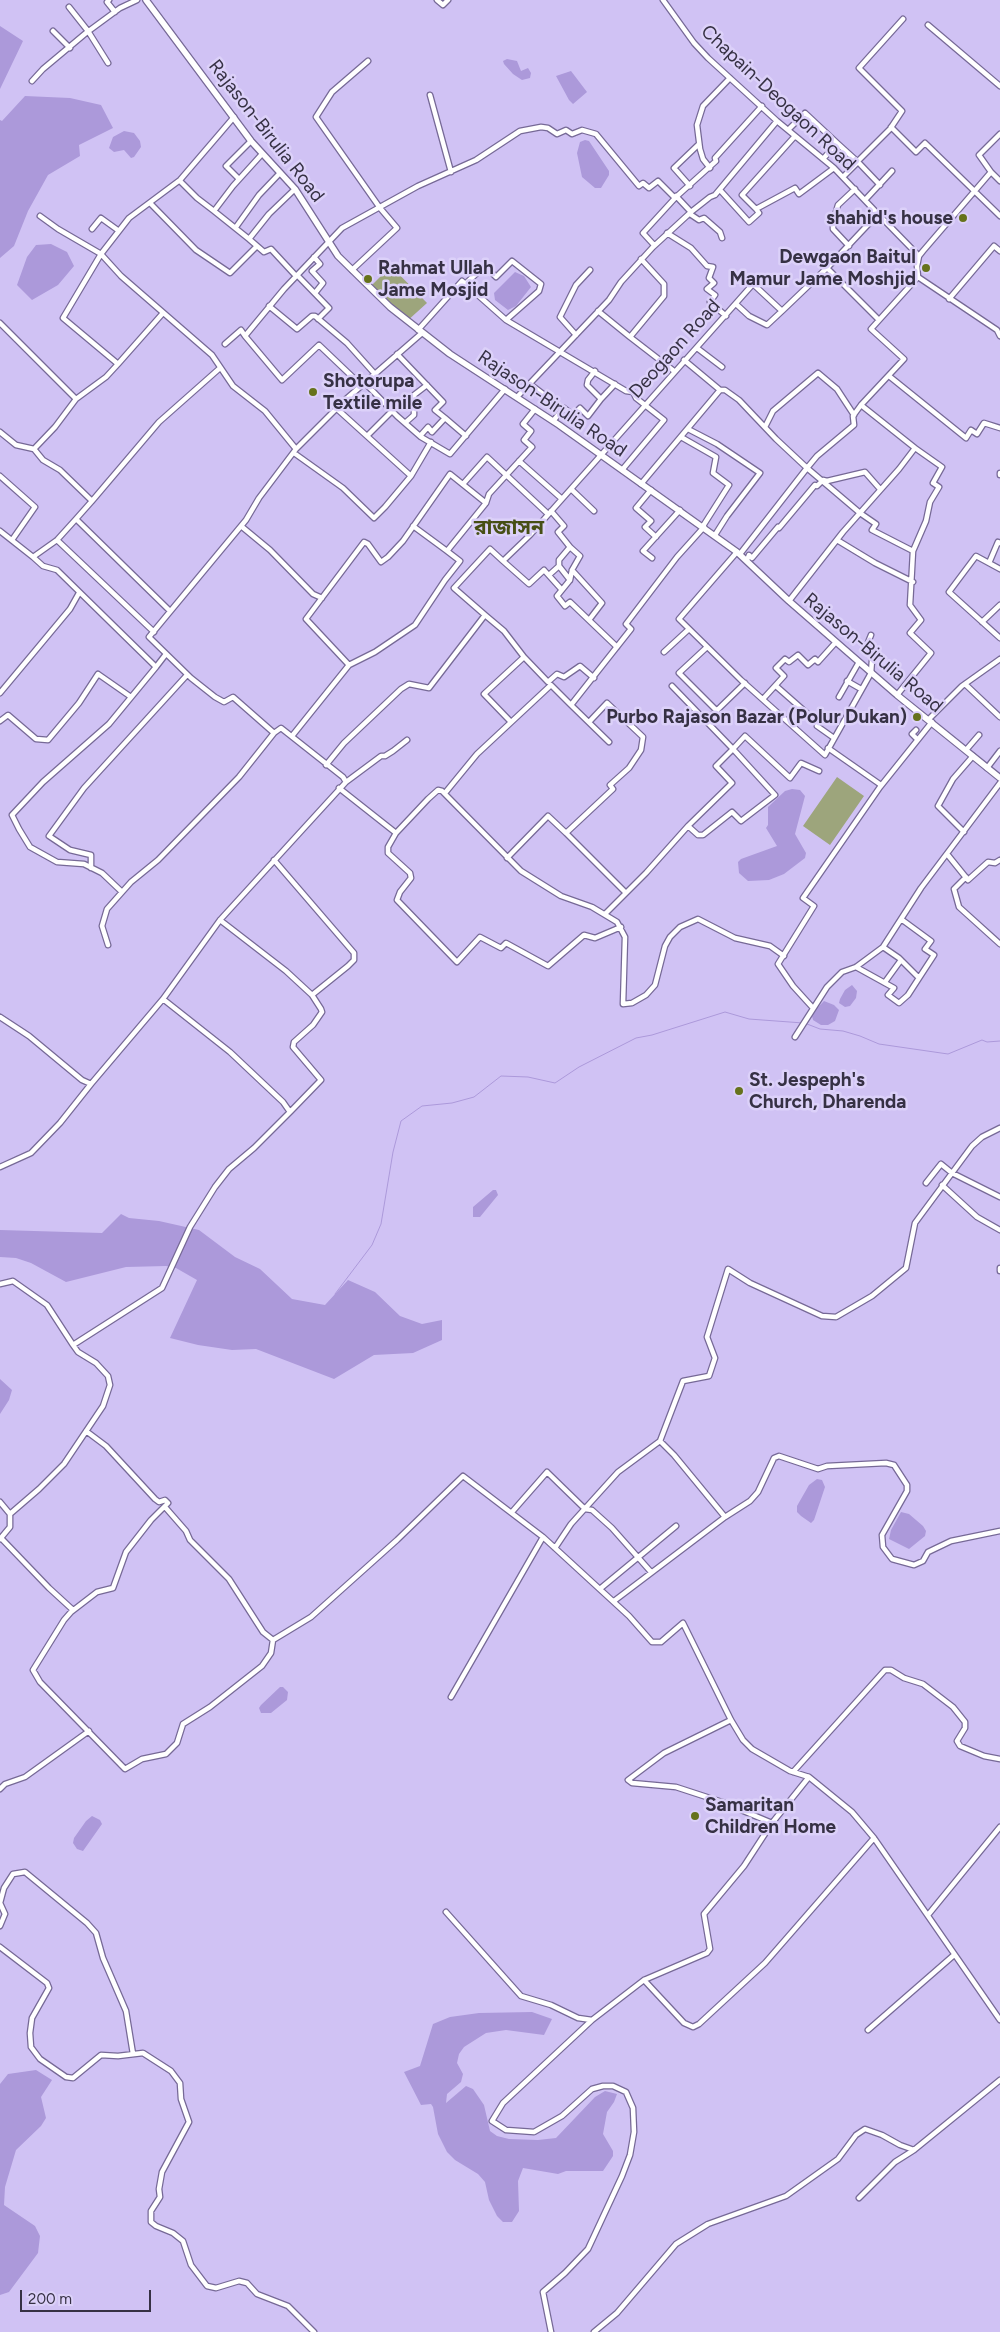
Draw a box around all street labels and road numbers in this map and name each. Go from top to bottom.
street label: Chapain-Deogaon Road [696,20,860,176]
street label: Rajason-Birulia Road [203,55,329,207]
street label: Deogaon Road [625,295,725,403]
street label: Rajason-Birulia Road [473,346,631,462]
street label: Rajason-Birulia Road [799,588,947,718]

